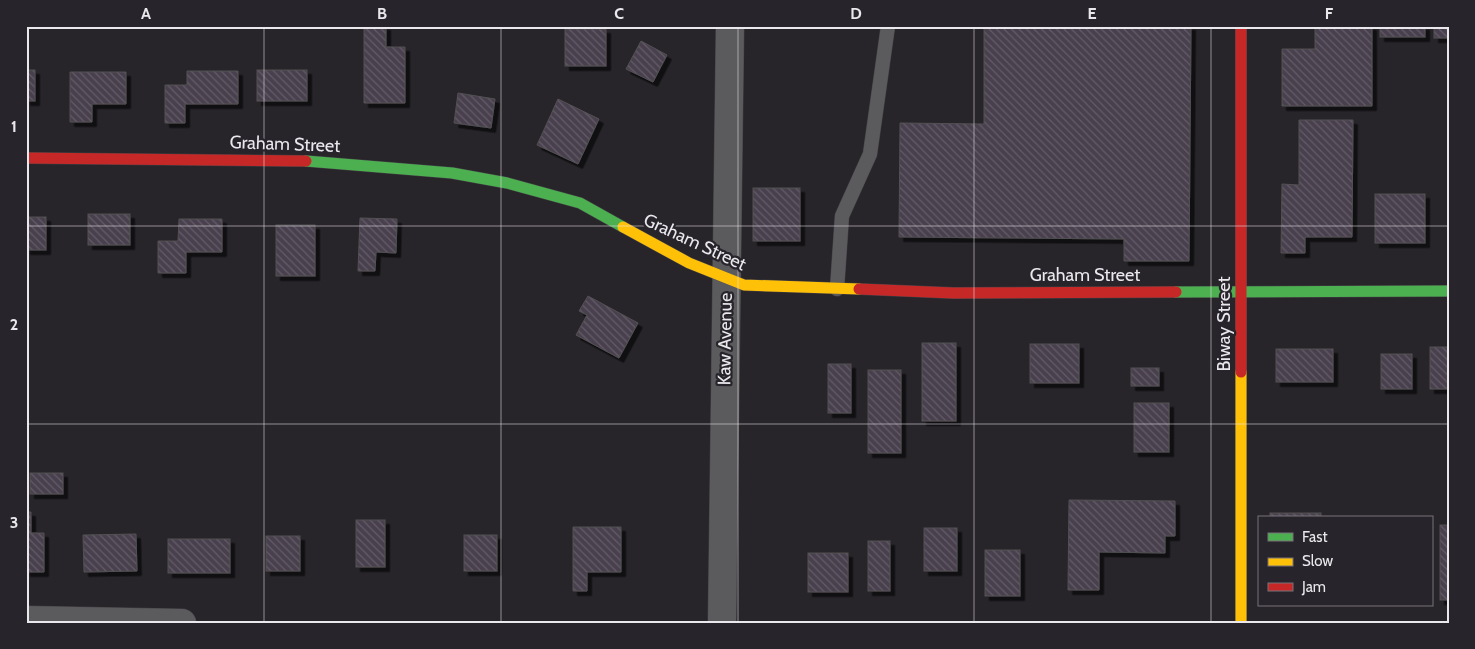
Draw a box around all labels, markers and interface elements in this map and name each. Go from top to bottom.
text: A [141,4,151,23]
text: B [377,4,387,23]
text: C [614,4,624,23]
text: D [850,4,862,23]
text: E [1087,4,1097,23]
text: F [1325,4,1334,23]
text: 1 [11,117,17,136]
street label: Graham Street [229,131,341,157]
street label: Graham Street [640,209,750,275]
street label: Graham Street [1030,264,1140,286]
street label: Biway Street [1213,276,1235,372]
street label: Kaw Avenue [713,292,737,386]
text: 2 [10,315,18,334]
text: 3 [10,513,18,532]
legend [1258,516,1432,606]
text: Fast [1302,528,1327,546]
text: Slow [1302,552,1333,570]
text: Jam [1301,578,1326,596]

